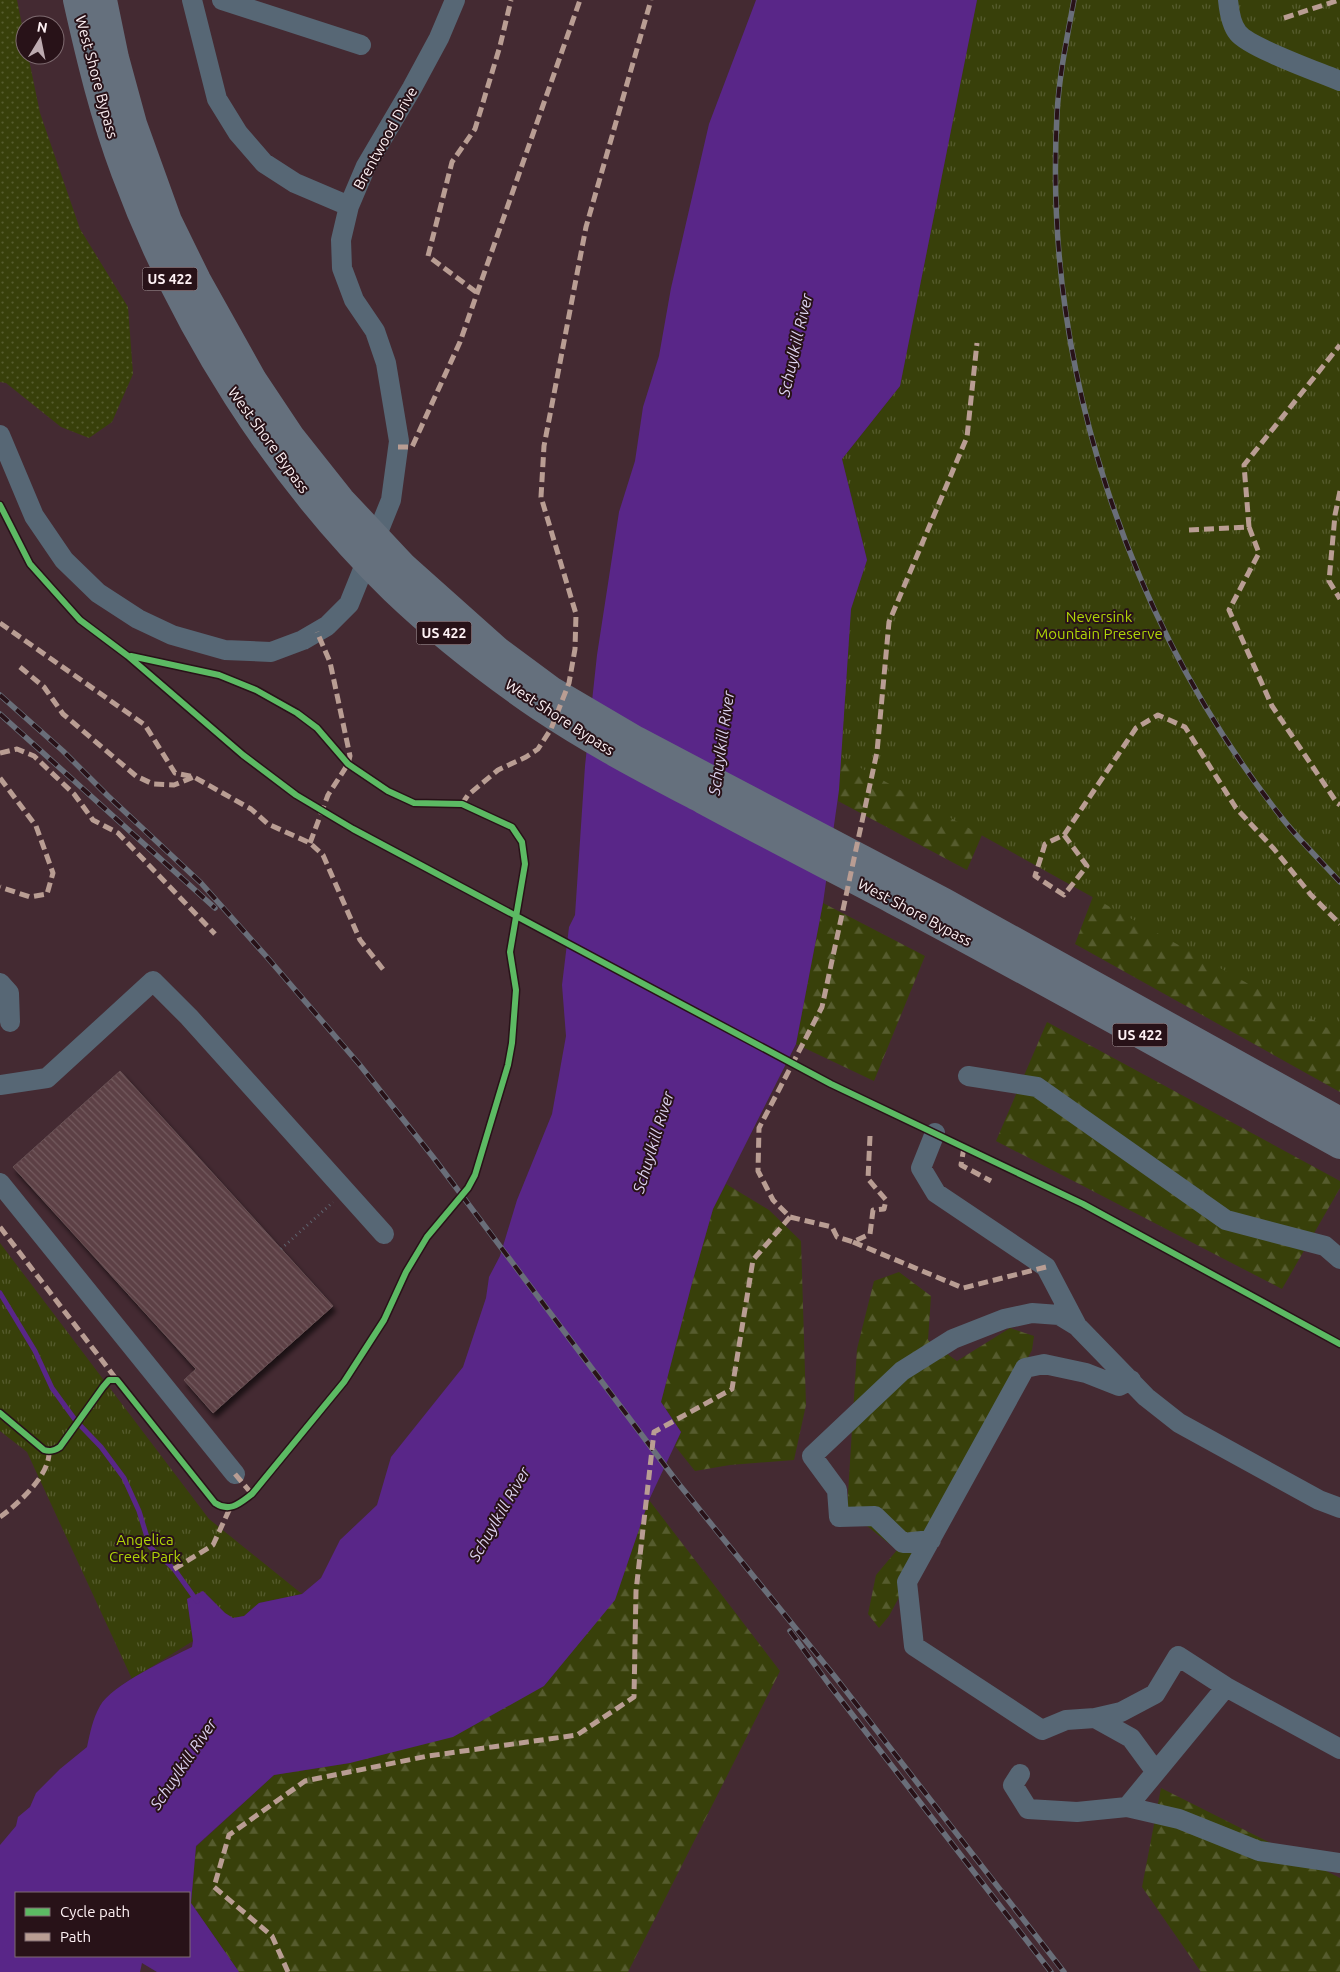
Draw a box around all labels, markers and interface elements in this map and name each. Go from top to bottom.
street label: West Shore Bypass [72,14,122,140]
north arrow [15,15,65,65]
text: N [36,18,49,36]
street label: Brentwood Drive [350,84,420,192]
road number: US 422 [142,268,198,290]
water label: Schuylkill River [774,291,816,399]
street label: West Shore Bypass [225,384,313,496]
park label: Neversink Mountain Preserve [1035,608,1163,642]
road number: US 422 [416,622,472,644]
street label: West Shore Bypass [502,675,618,759]
water label: Schuylkill River [705,689,737,797]
street label: West Shore Bypass [855,875,975,949]
road number: US 422 [1112,1024,1168,1046]
water label: Schuylkill River [629,1088,677,1196]
water label: Schuylkill River [464,1463,534,1565]
park label: Angelica Creek Park [109,1531,182,1565]
water label: Schuylkill River [145,1715,220,1814]
legend [15,1892,190,1957]
text: Cycle path [60,1903,130,1920]
text: Path [60,1928,91,1945]

